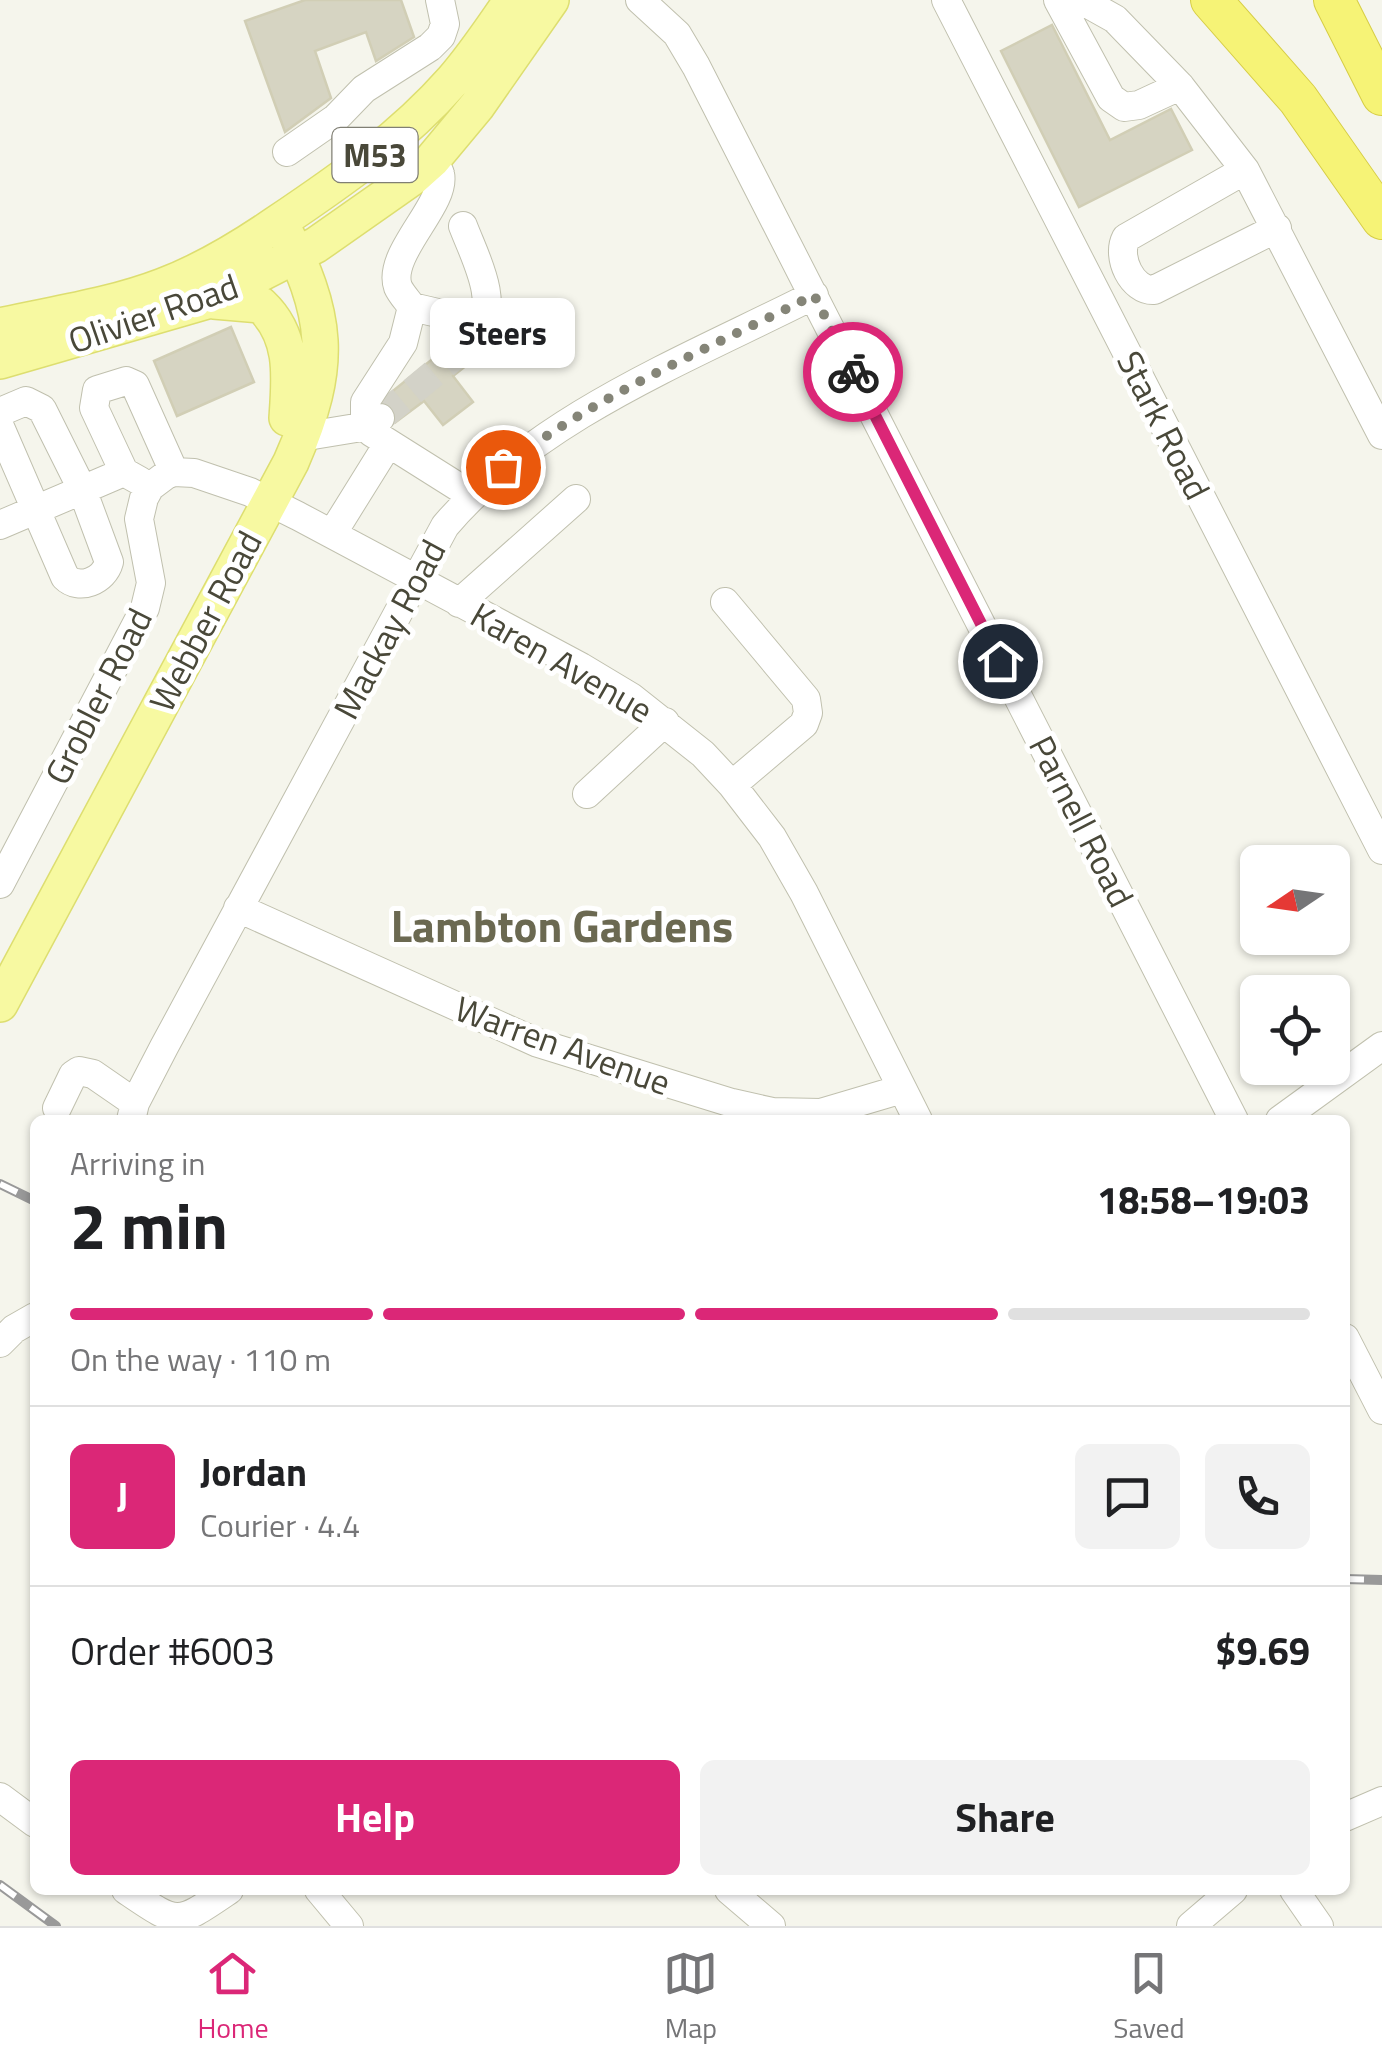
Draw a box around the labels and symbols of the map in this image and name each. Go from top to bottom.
road number: M53 [332,128,418,182]
street label: Olivier Road [61,259,245,367]
callout: Steers [430,297,576,367]
courier [803,322,903,422]
street label: Stark Road [1103,341,1225,509]
pin [461,425,546,510]
street label: Webber Road [135,521,275,721]
street label: Mackay Road [319,530,459,728]
street label: Karen Avenue [461,588,663,736]
street label: Grobler Road [30,598,166,794]
pin [958,619,1043,704]
street label: Parnell Road [1016,726,1148,916]
north arrow [1240,845,1350,955]
district label: Lambton Gardens [391,891,733,959]
street label: Warren Avenue [448,981,678,1109]

